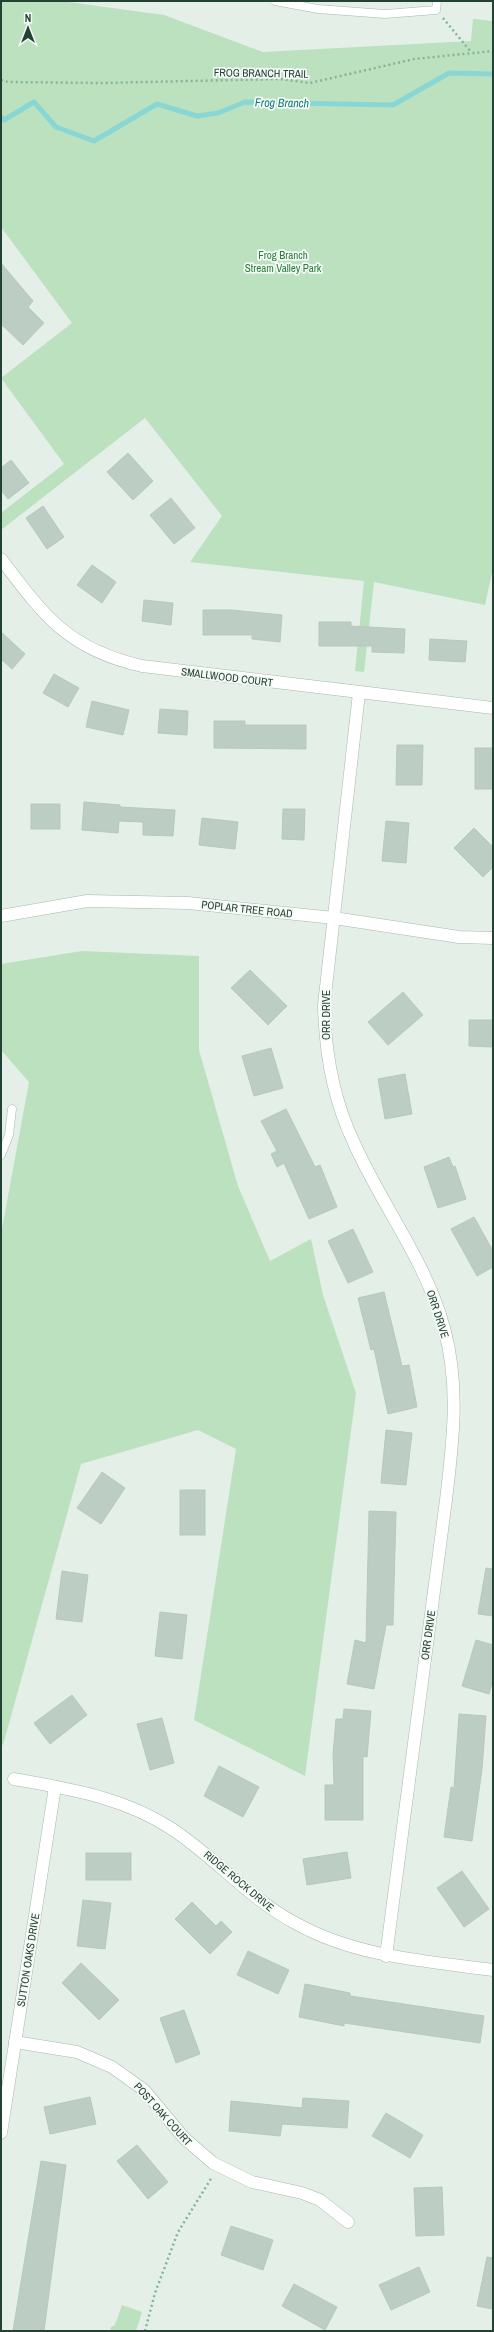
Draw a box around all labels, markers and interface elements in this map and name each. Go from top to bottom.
north arrow [8,8,48,48]
text: N [25,11,31,25]
street label: FROG BRANCH TRAIL [214,65,308,81]
water label: Frog Branch [255,95,309,111]
park label: Frog Branch Stream Valley Park [245,248,322,275]
street label: SMALLWOOD COURT [180,664,274,690]
street label: POPLAR TREE ROAD [201,897,293,921]
street label: ORR DRIVE [319,990,333,1040]
street label: ORR DRIVE [424,1288,452,1340]
street label: ORR DRIVE [418,1609,438,1661]
street label: RIDGE ROCK DRIVE [201,1848,277,1914]
street label: SUTTON OAKS DRIVE [14,1912,42,2008]
street label: POST OAK COURT [131,2079,195,2149]

